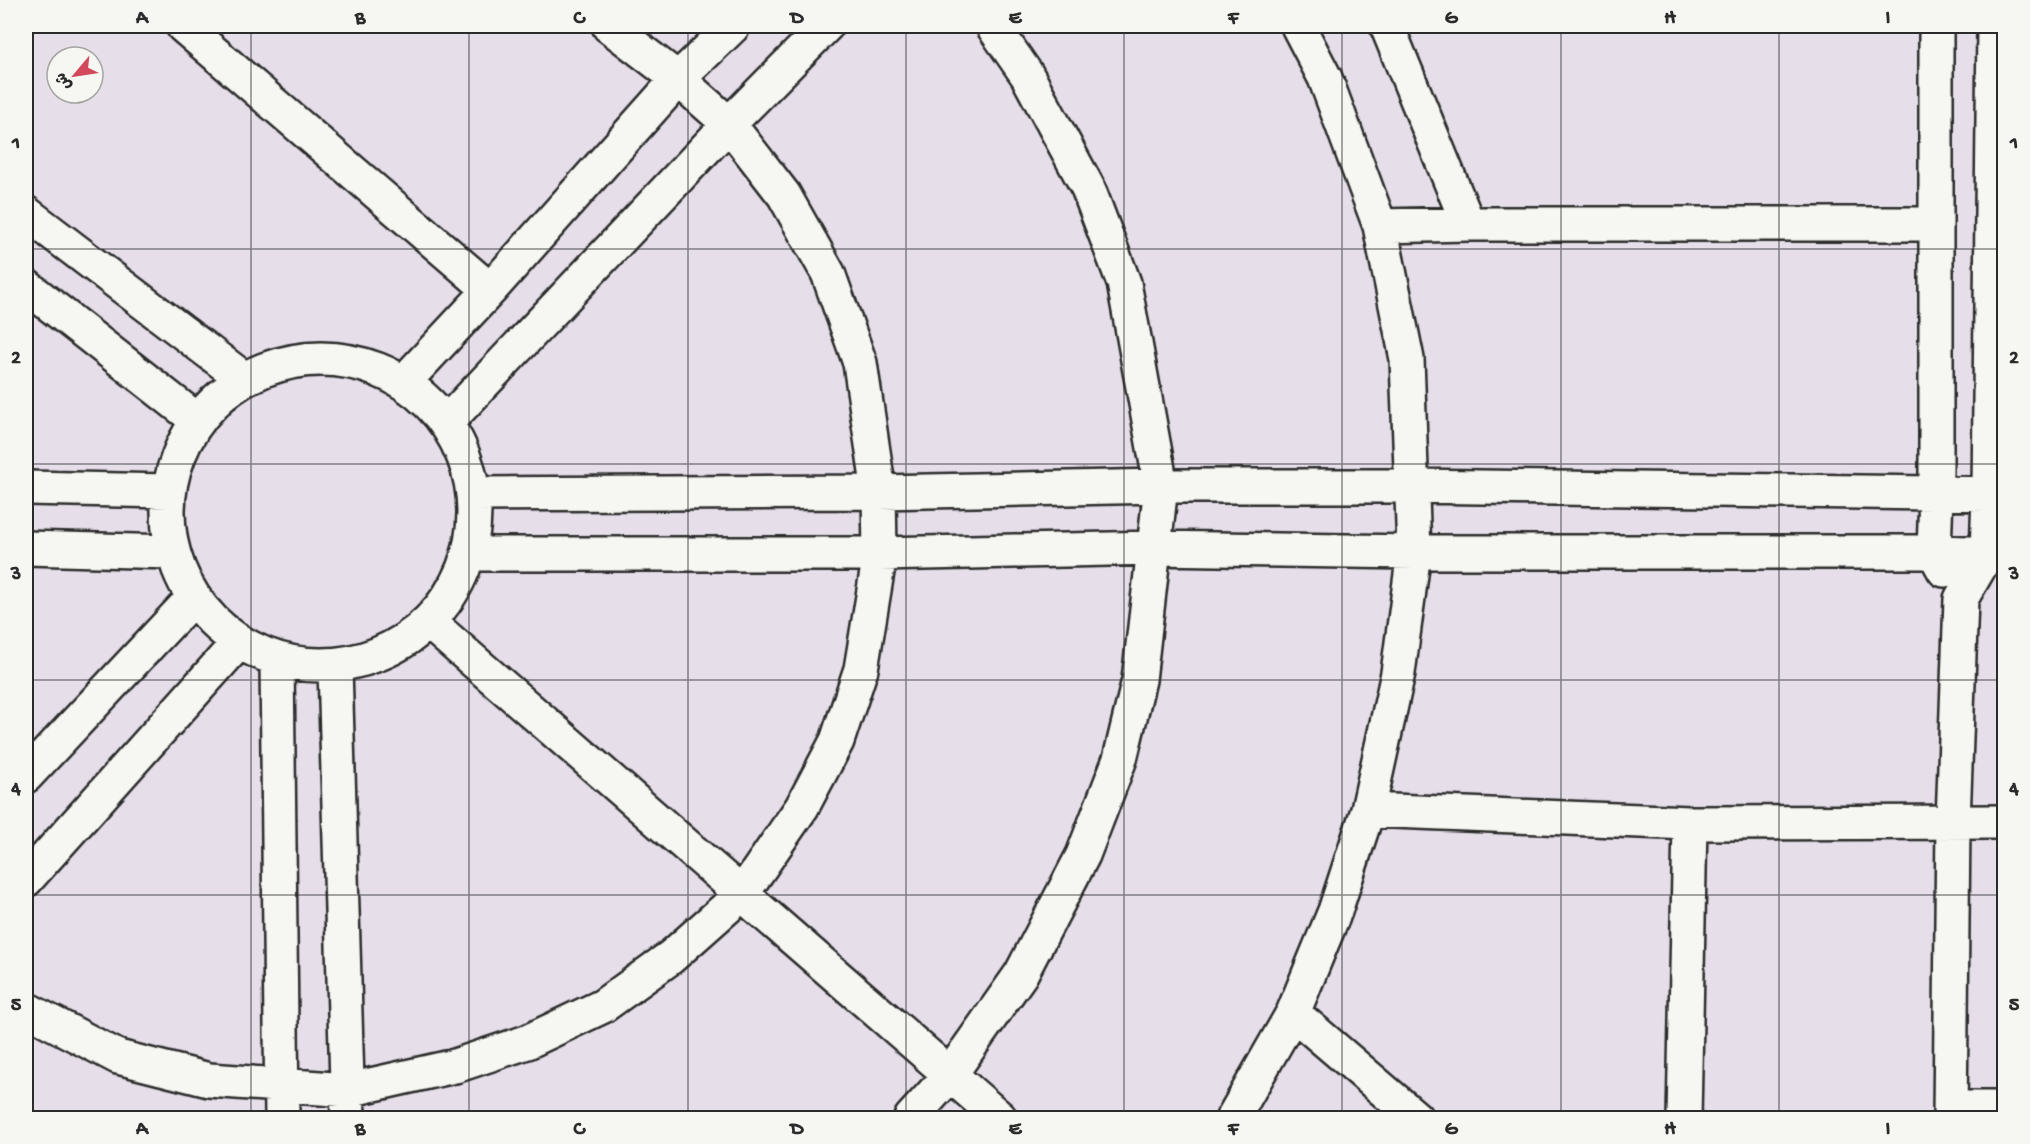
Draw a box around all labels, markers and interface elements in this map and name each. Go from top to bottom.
text: A [135,8,150,31]
text: B [354,8,366,31]
text: C [573,8,587,31]
text: D [788,8,804,31]
text: E [1009,8,1023,31]
text: F [1227,8,1240,31]
text: G [1445,8,1459,31]
text: H [1664,8,1676,31]
text: I [1886,8,1891,31]
north arrow [45,45,105,105]
text: ش [52,68,78,93]
text: 1 [11,133,20,156]
text: 1 [2009,133,2018,156]
text: 2 [11,348,21,371]
text: 2 [2009,348,2019,371]
text: 3 [10,564,21,587]
text: 3 [2008,564,2019,587]
text: 4 [10,779,21,802]
text: 4 [2008,779,2019,802]
text: 5 [11,995,22,1018]
text: 5 [2009,995,2020,1018]
text: A [135,1119,150,1142]
text: B [354,1119,366,1142]
text: C [573,1119,587,1142]
text: D [788,1119,804,1142]
text: E [1009,1119,1023,1142]
text: F [1227,1119,1240,1142]
text: G [1445,1119,1459,1142]
text: H [1664,1119,1676,1142]
text: I [1886,1119,1891,1142]

